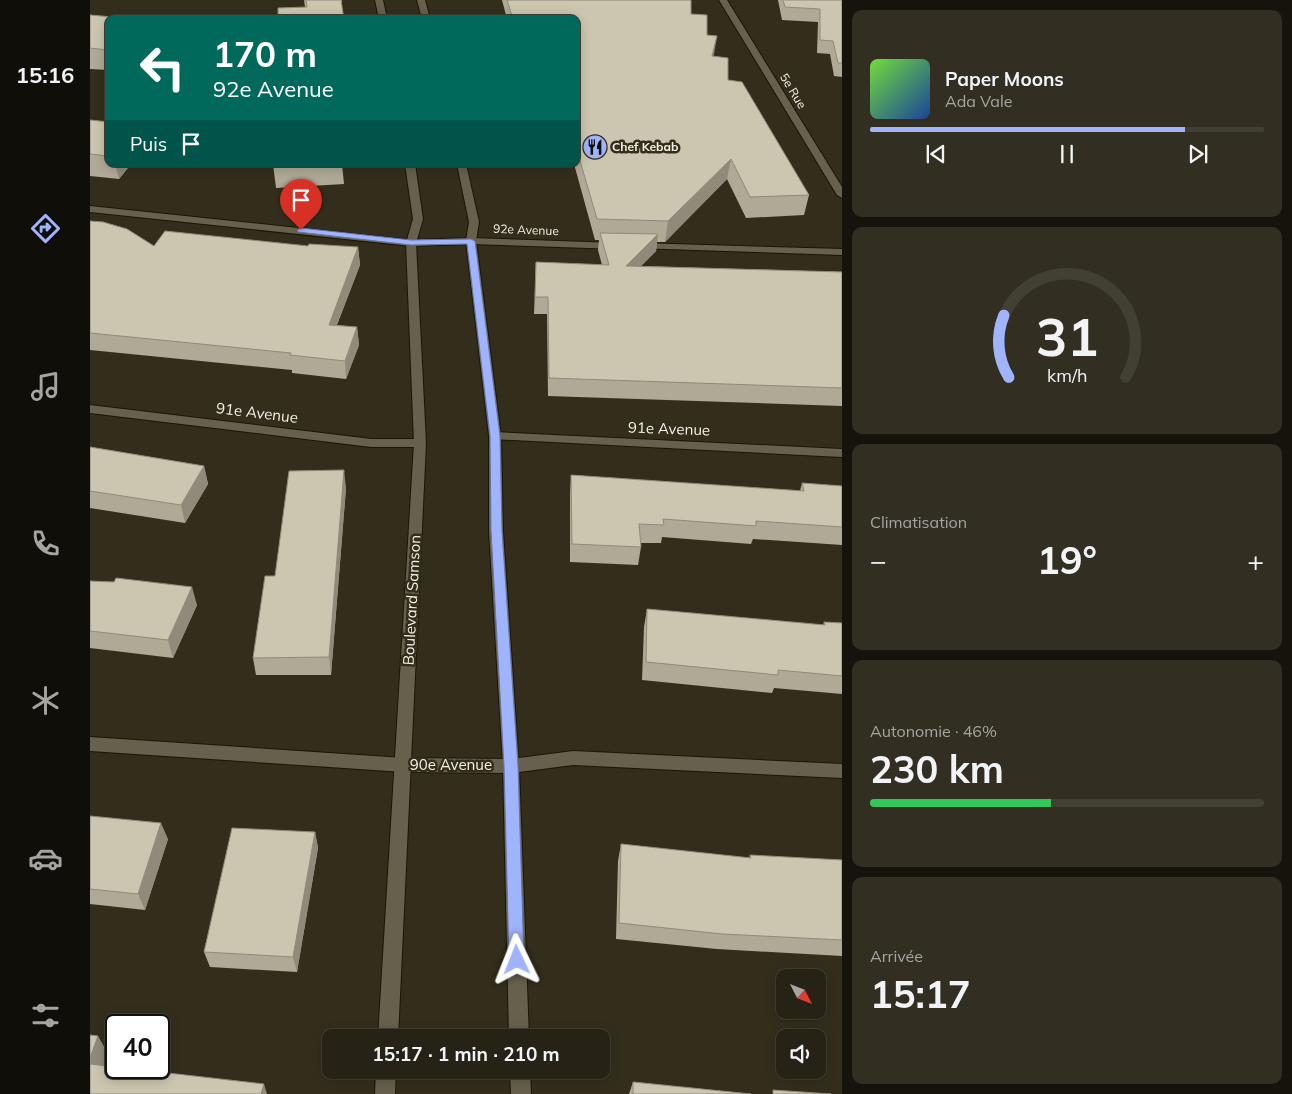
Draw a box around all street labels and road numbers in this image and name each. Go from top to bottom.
street label: 5e Rue [777,70,810,111]
street label: 92e Avenue [493,221,559,238]
street label: 91e Avenue [215,398,299,427]
street label: 91e Avenue [628,418,710,439]
street label: Boulevard Samson [399,534,424,666]
street label: 90e Avenue [410,755,492,774]

